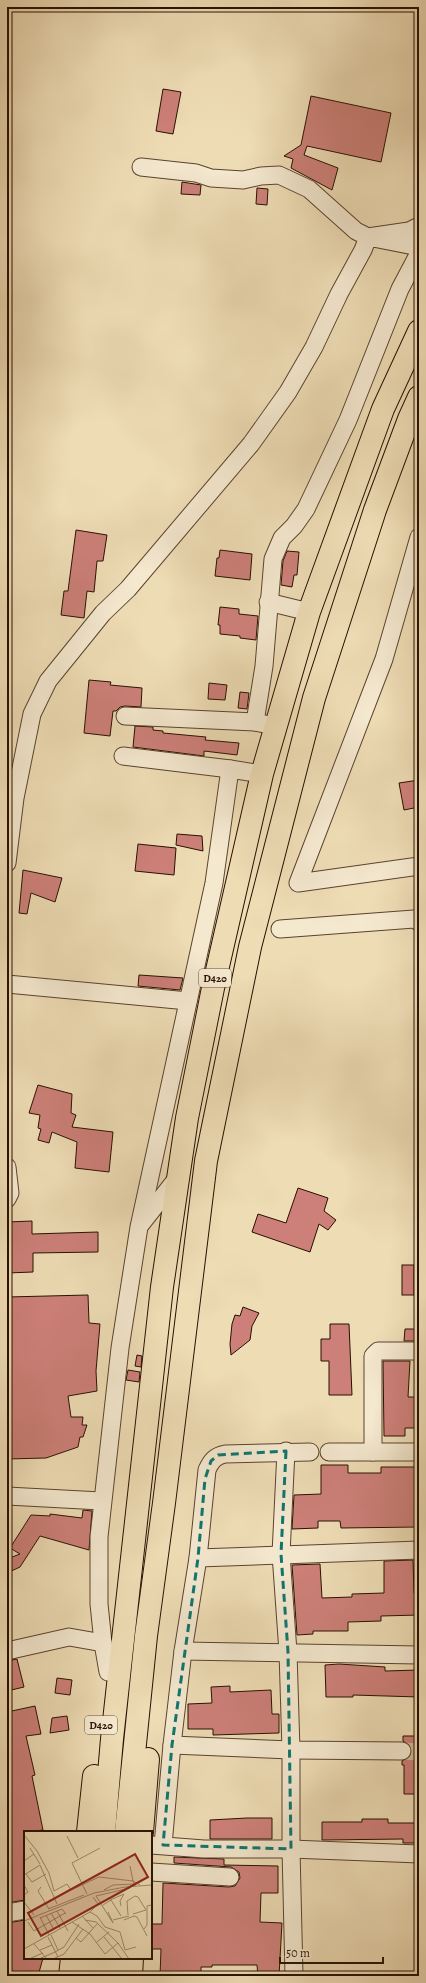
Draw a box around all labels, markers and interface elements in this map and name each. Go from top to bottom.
road number: D420 [199,969,231,987]
road number: D420 [85,1716,117,1734]
inset map [24,1831,152,1959]
scale bar [280,1939,383,1965]
text: 50 m [286,1945,310,1961]

